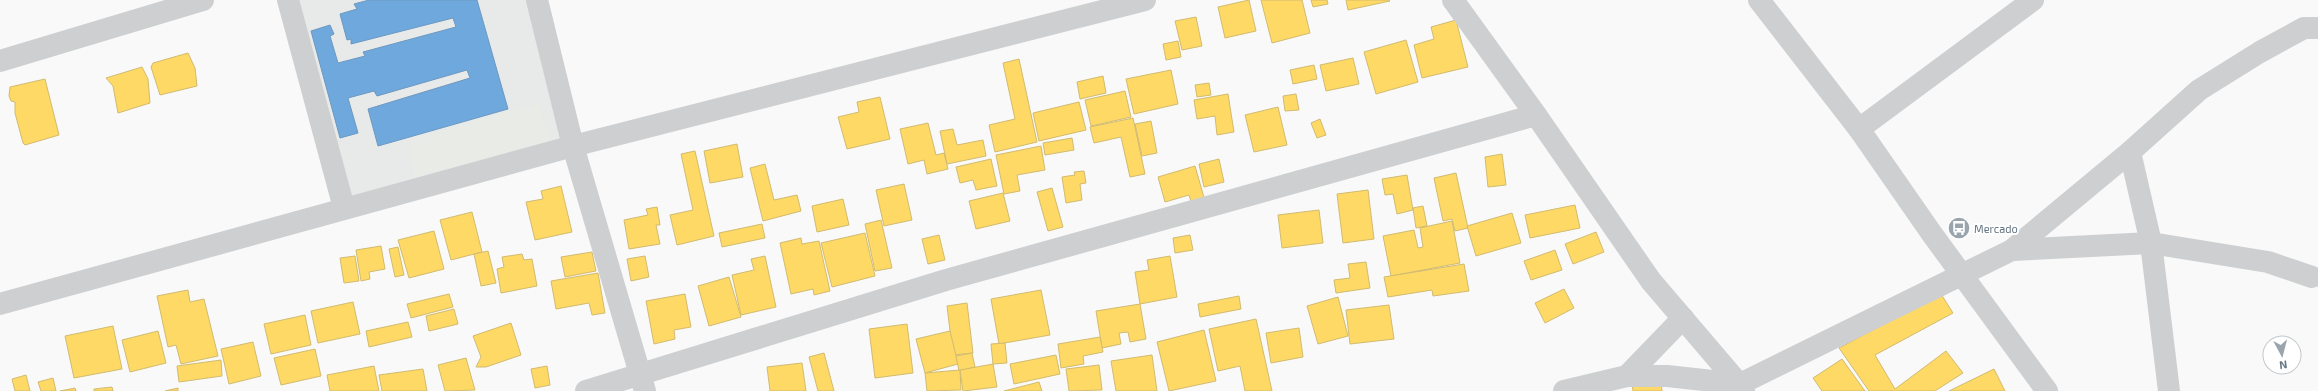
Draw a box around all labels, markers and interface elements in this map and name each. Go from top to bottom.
bus stop icon: Mercado [1946,215,1972,241]
place label: Mercado [1974,222,2018,235]
north arrow [2262,335,2302,375]
text: N [2278,358,2288,372]

